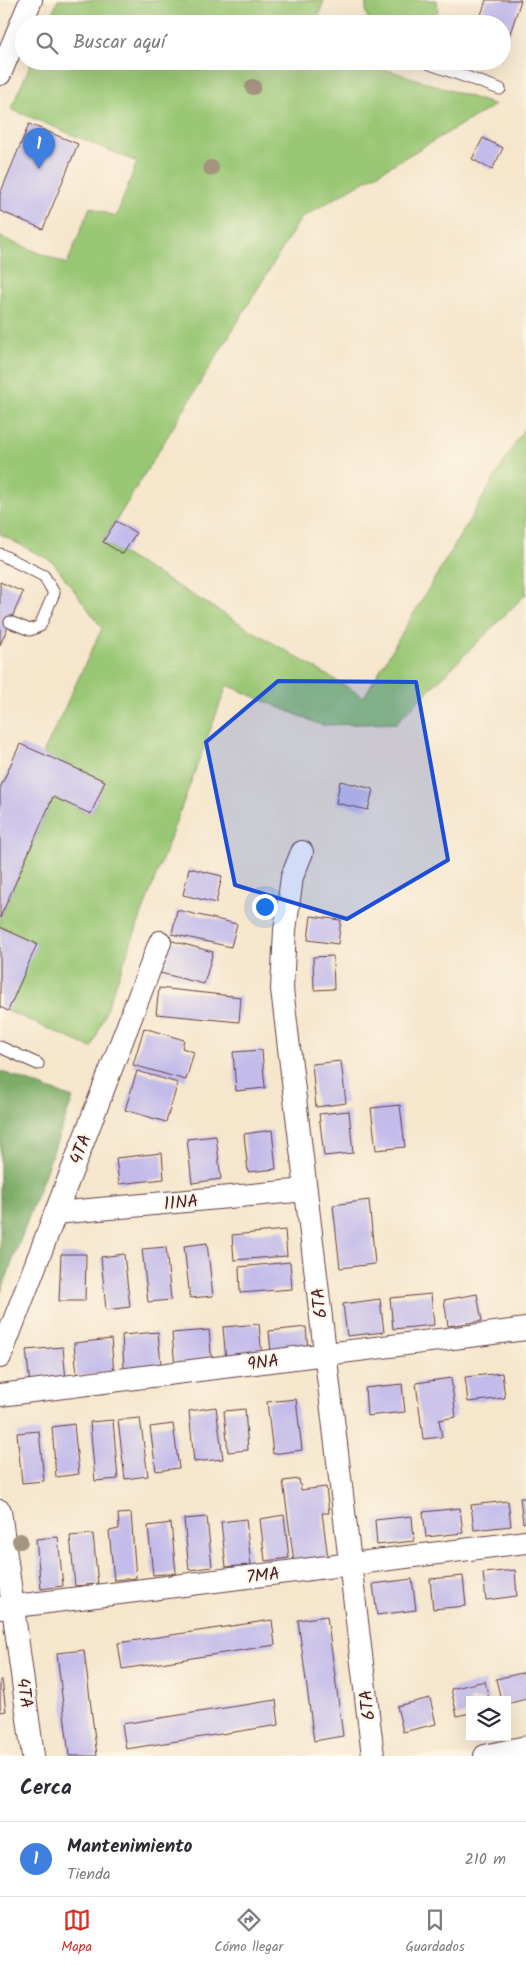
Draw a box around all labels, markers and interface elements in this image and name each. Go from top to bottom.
search box [15,15,511,70]
text: Buscar aquí [73,28,165,58]
icon: search [33,29,61,57]
pin: 1 [23,128,55,169]
your location [252,894,278,920]
street label: 4TA [62,1130,100,1169]
street label: 11NA [163,1188,200,1219]
street label: 6TA [304,1286,337,1320]
street label: 9NA [246,1347,281,1380]
street label: 7MA [245,1560,282,1593]
street label: 4TA [7,1676,40,1710]
street label: 6TA [352,1688,385,1722]
map controls [466,1696,511,1741]
button: layers [466,1696,511,1741]
text: Cerca [20,1772,72,1805]
text: Mantenimiento [67,1832,192,1862]
text: 1 [34,1847,38,1872]
text: 210 m [465,1847,506,1872]
text: Tienda [67,1862,111,1887]
tab: Mapa [61,1906,92,1958]
tab: Cómo llegar [214,1906,283,1958]
tab: Guardados [405,1906,465,1958]

